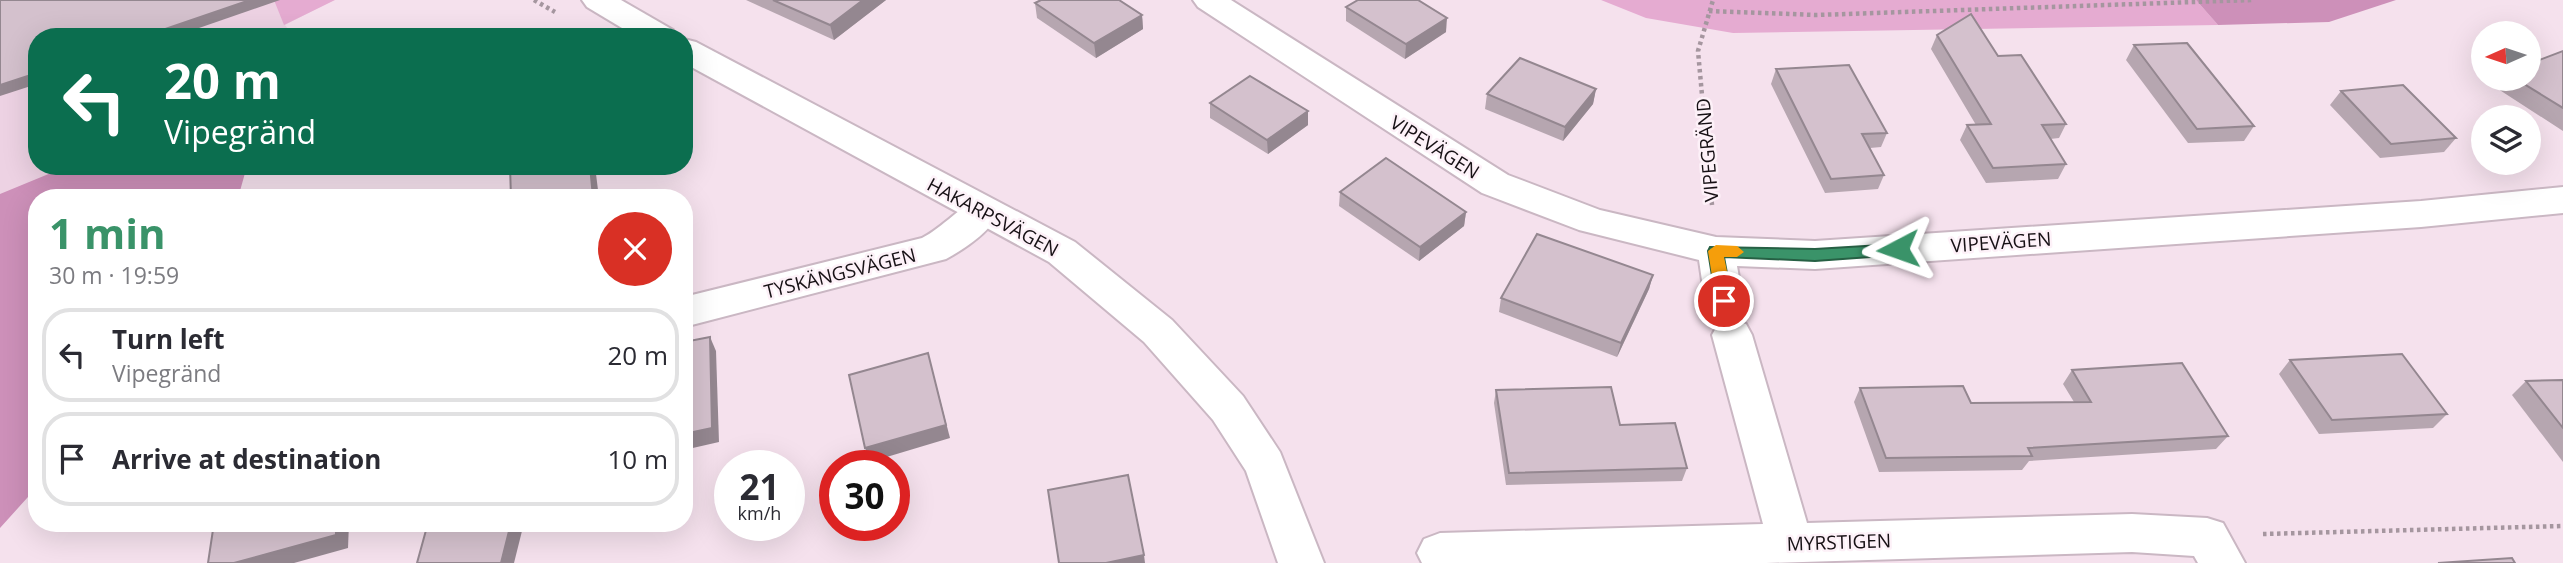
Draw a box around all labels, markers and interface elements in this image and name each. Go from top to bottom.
north arrow [2471,21,2541,91]
map controls [2471,21,2541,175]
text: 20 m [164,47,281,113]
icon: left [49,56,140,147]
street label: VIPEGRÄND [1690,97,1724,203]
button: layers [2471,105,2541,175]
street label: VIPEVÄGEN [1385,109,1485,185]
text: Vipegränd [164,110,316,153]
street label: HAKARPSVÄGEN [923,171,1063,263]
text: 1 min [49,204,166,261]
button: close [598,212,672,286]
position arrow [1861,212,1935,286]
street label: VIPEVÄGEN [1950,226,2052,258]
street label: TYSKÄNGSVÄGEN [761,242,919,304]
text: 30 m · 19:59 [49,259,179,291]
pin [1694,271,1754,331]
icon: arrive [1705,282,1743,320]
text: Turn left [112,321,224,357]
icon: left [53,336,91,374]
text: 20 m [607,337,668,373]
text: Vipegränd [112,357,221,389]
icon: arrive [53,440,91,478]
text: Arrive at destination [112,441,381,477]
text: 10 m [607,441,668,477]
speed limit sign: 30 [819,450,910,541]
text: 21 [739,463,780,510]
text: km/h [738,501,781,525]
street label: MYRSTIGEN [1786,527,1892,557]

